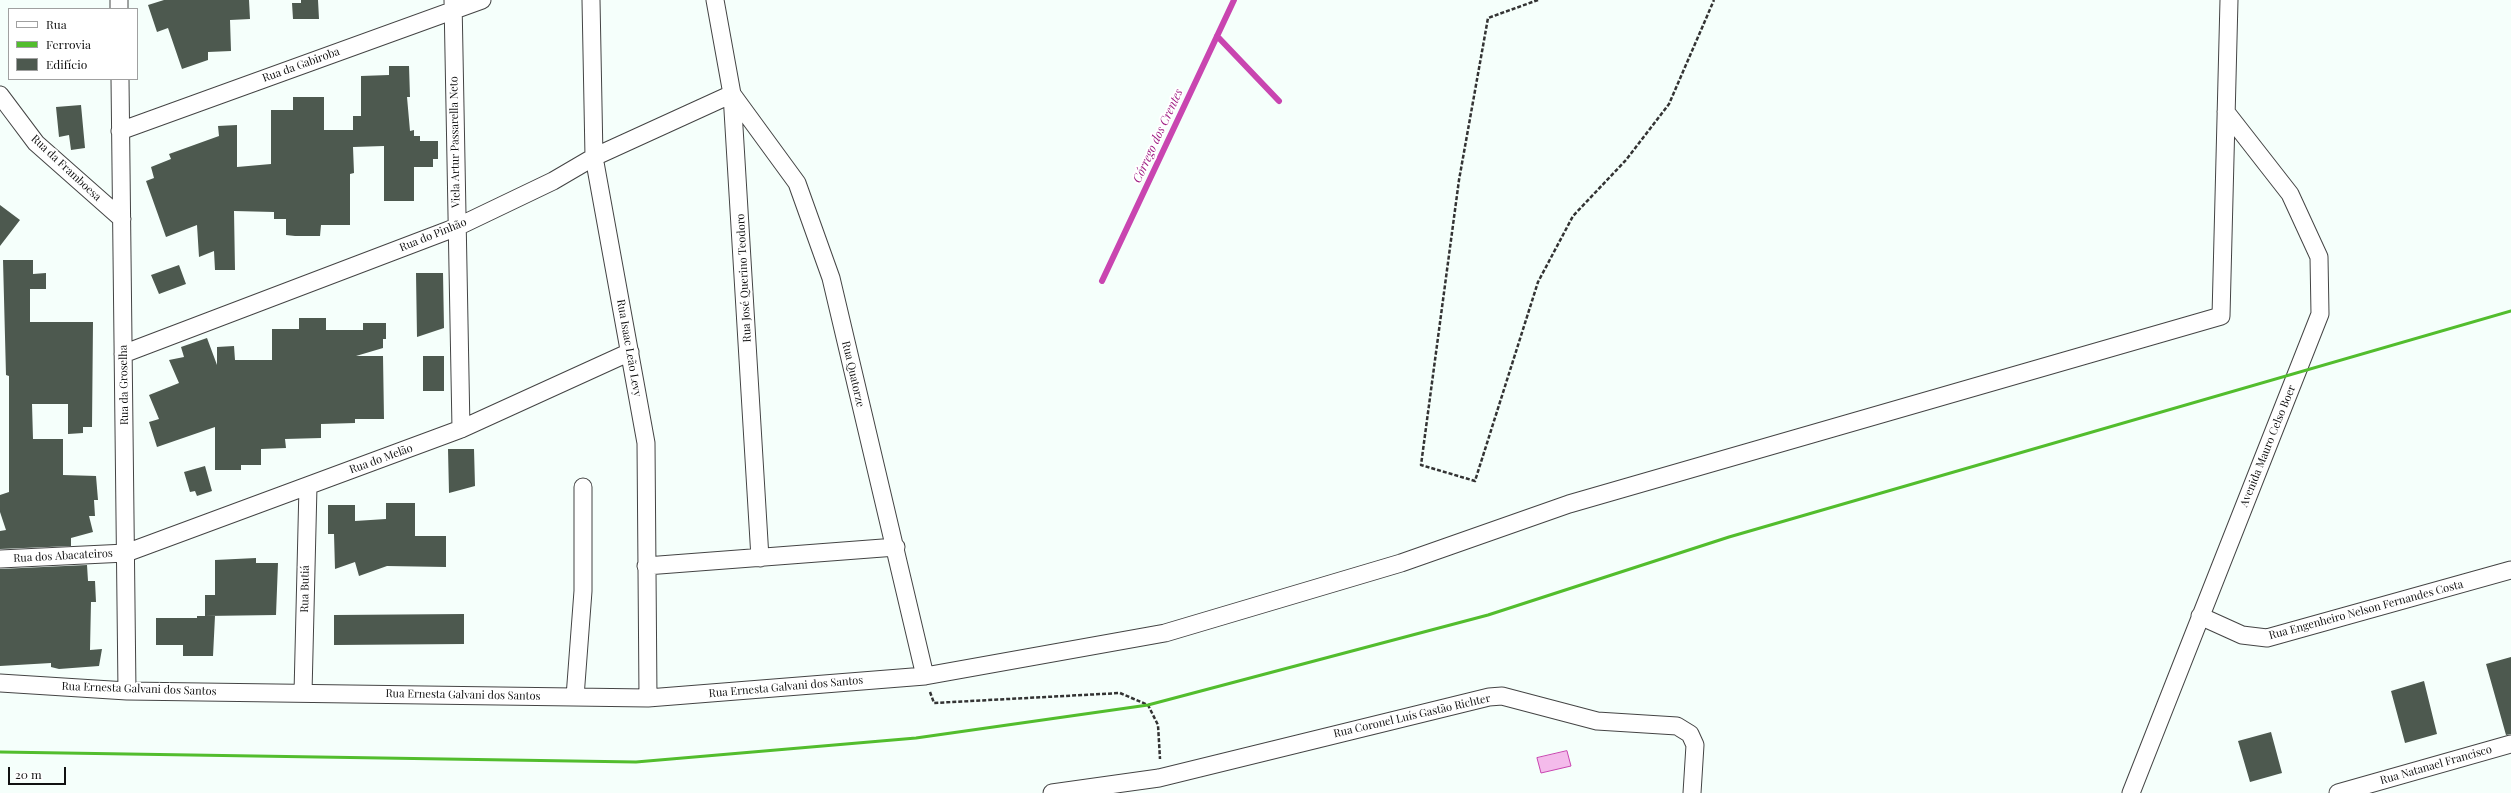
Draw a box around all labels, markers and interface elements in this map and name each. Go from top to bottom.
legend [8,8,138,80]
text: Rua [46,16,67,32]
text: Ferrovia [46,36,91,52]
street label: Rua da Gabiroba [261,45,341,85]
text: Edifício [46,56,87,72]
street label: Viela Artur Passarella Neto [447,76,463,208]
water label: Córrego dos Crentes [1130,87,1186,185]
street label: Rua da Framboesa [28,132,104,204]
street label: Rua José Querino Teodoro [734,213,754,343]
street label: Rua do Pinhão [398,216,468,254]
street label: Rua Isaac Leão Levy [614,298,644,398]
street label: Rua Quatorze [839,340,867,408]
street label: Rua da Groselha [117,345,131,425]
street label: Avenida Mauro Celso Boer [2237,383,2299,509]
street label: Rua do Melão [348,441,414,477]
street label: Rua dos Abacateiros [13,547,113,565]
street label: Rua Butiá [298,565,312,613]
street label: Rua Engenheiro Nelson Fernandes Costa [2267,578,2465,642]
street label: Rua Ernesta Galvani dos Santos [708,674,864,700]
street label: Rua Ernesta Galvani dos Santos [61,680,217,698]
street label: Rua Ernesta Galvani dos Santos [385,687,541,703]
street label: Rua Coronel Luís Gastão Richter [1332,692,1492,740]
street label: Rua Natanael Francisco [2379,743,2493,787]
scale bar [10,759,68,785]
text: 20 m [15,766,42,782]

